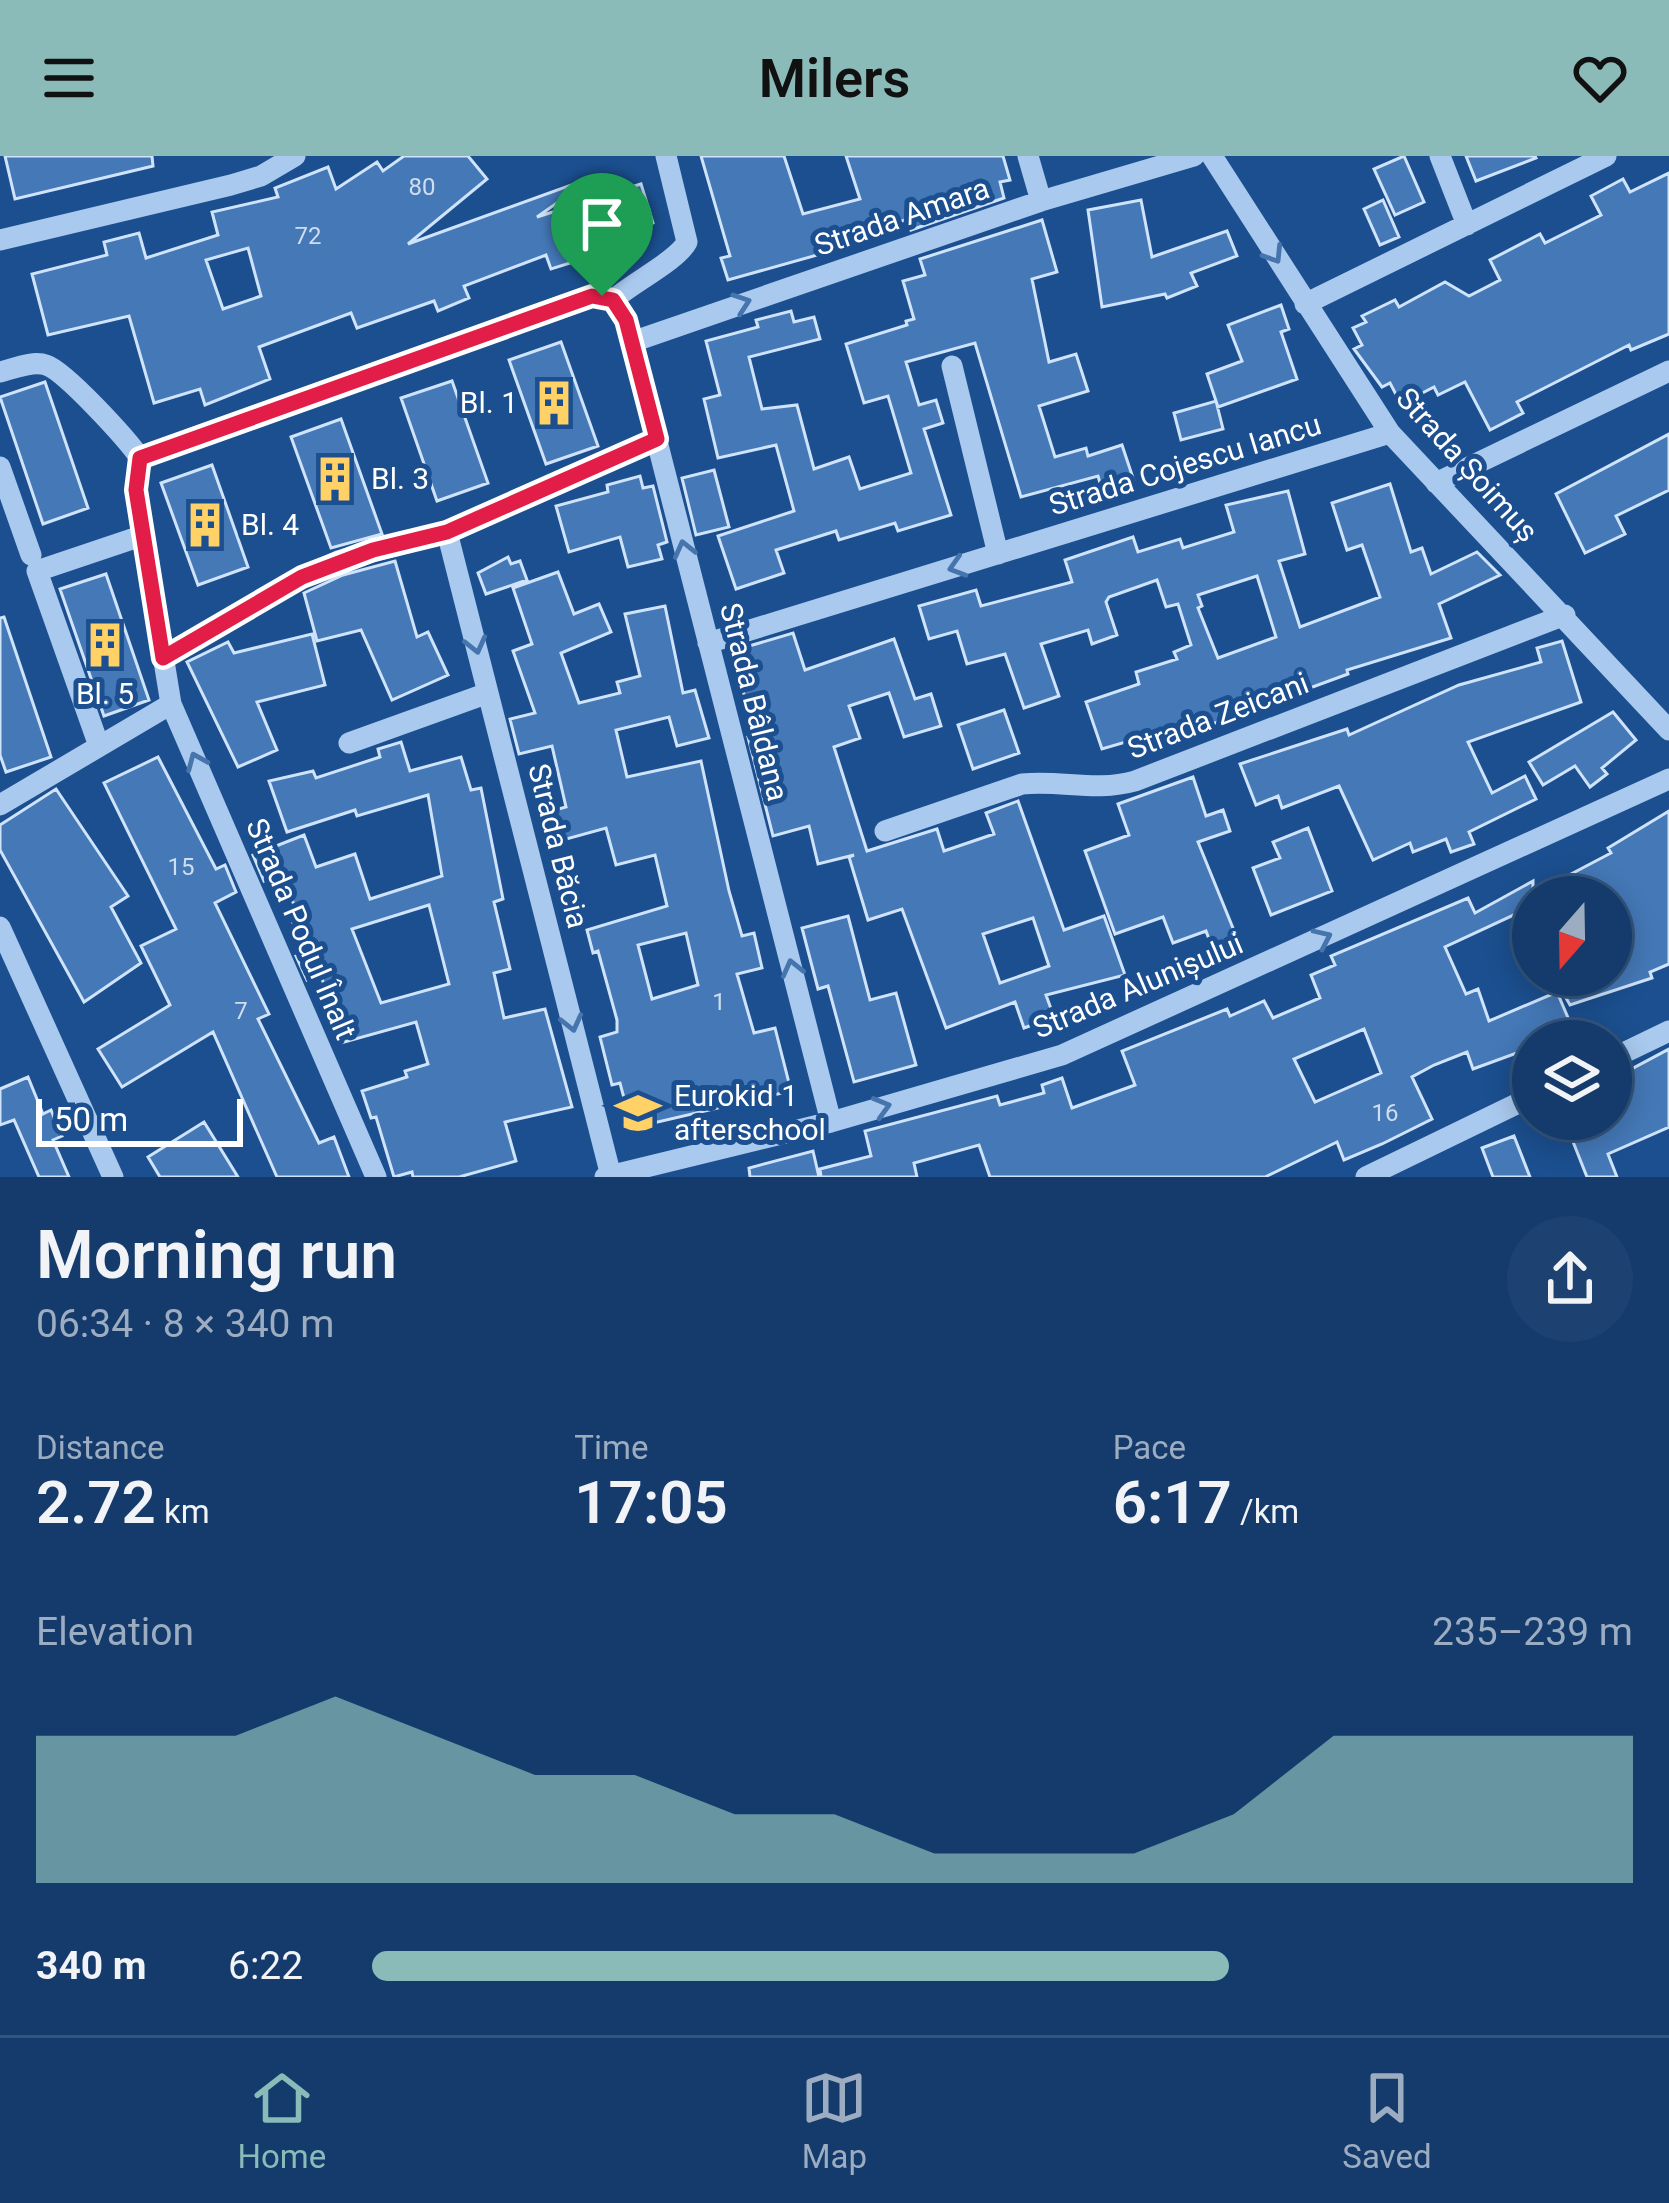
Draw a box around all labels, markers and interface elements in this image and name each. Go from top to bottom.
icon: menu [36,45,102,111]
icon: heart [1567,45,1633,111]
text: Milers [759,47,910,110]
street label: Strada Amara [810,170,994,263]
house number: 80 [409,173,435,201]
pin [551,173,653,296]
icon: arrive [569,191,635,257]
house number: 72 [295,222,321,250]
one-way arrow [1260,242,1282,264]
one-way arrow [730,293,751,317]
building icon: Bl. 1 [529,378,579,428]
street label: Strada Șoimuș [1388,381,1546,549]
place label: Bl. 1 [460,385,518,420]
street label: Strada Cojescu Iancu [1045,407,1325,523]
building icon: Bl. 3 [310,454,360,504]
place label: Bl. 3 [371,461,429,496]
building icon: Bl. 4 [180,500,230,550]
place label: Bl. 4 [241,507,299,542]
one-way arrow [674,540,699,560]
one-way arrow [947,552,968,577]
street label: Strada Bâldana [713,599,796,804]
building icon: Bl. 5 [80,620,130,670]
one-way arrow [462,634,487,655]
street label: Strada Zeicani [1122,665,1313,766]
place label: Bl. 5 [76,676,134,711]
one-way arrow [186,752,210,773]
street label: Strada Băcia [521,760,596,932]
street label: Strada Podul Înalt [239,813,364,1044]
house number: 15 [168,853,194,881]
north arrow [1512,876,1632,996]
map controls [1512,876,1632,1140]
street label: Strada Alunișului [1028,926,1248,1046]
one-way arrow [1311,929,1332,952]
one-way arrow [781,958,806,978]
house number: 1 [712,988,726,1016]
house number: 7 [234,997,248,1025]
one-way arrow [558,1012,583,1033]
button: layers [1512,1020,1632,1140]
place label: Eurokid 1 afterschool [674,1078,826,1147]
school or university icon: Eurokid 1 afterschool [613,1088,663,1138]
scale bar [36,1093,243,1146]
one-way arrow [871,1097,891,1122]
house number: 16 [1372,1099,1398,1127]
text: 50 m [54,1100,128,1139]
button: share [1507,1216,1633,1342]
text: Morning run [36,1217,397,1294]
text: 06:34 · 8 × 340 m [36,1301,334,1347]
text: Distance [36,1428,164,1467]
text: Time [574,1428,648,1467]
text: Pace [1113,1428,1186,1467]
text: 2.72 [36,1467,156,1538]
text: 17:05 [574,1467,728,1538]
text: 6:17 [1113,1467,1232,1538]
text: km [156,1492,210,1531]
text: /km [1232,1492,1299,1531]
text: Elevation [36,1609,194,1655]
text: 235–239 m [1432,1609,1633,1655]
text: 340 m [36,1943,147,1989]
text: 6:22 [228,1943,303,1989]
tab: Home [238,2065,326,2176]
tab: Map [801,2065,867,2176]
tab: Saved [1342,2065,1432,2176]

